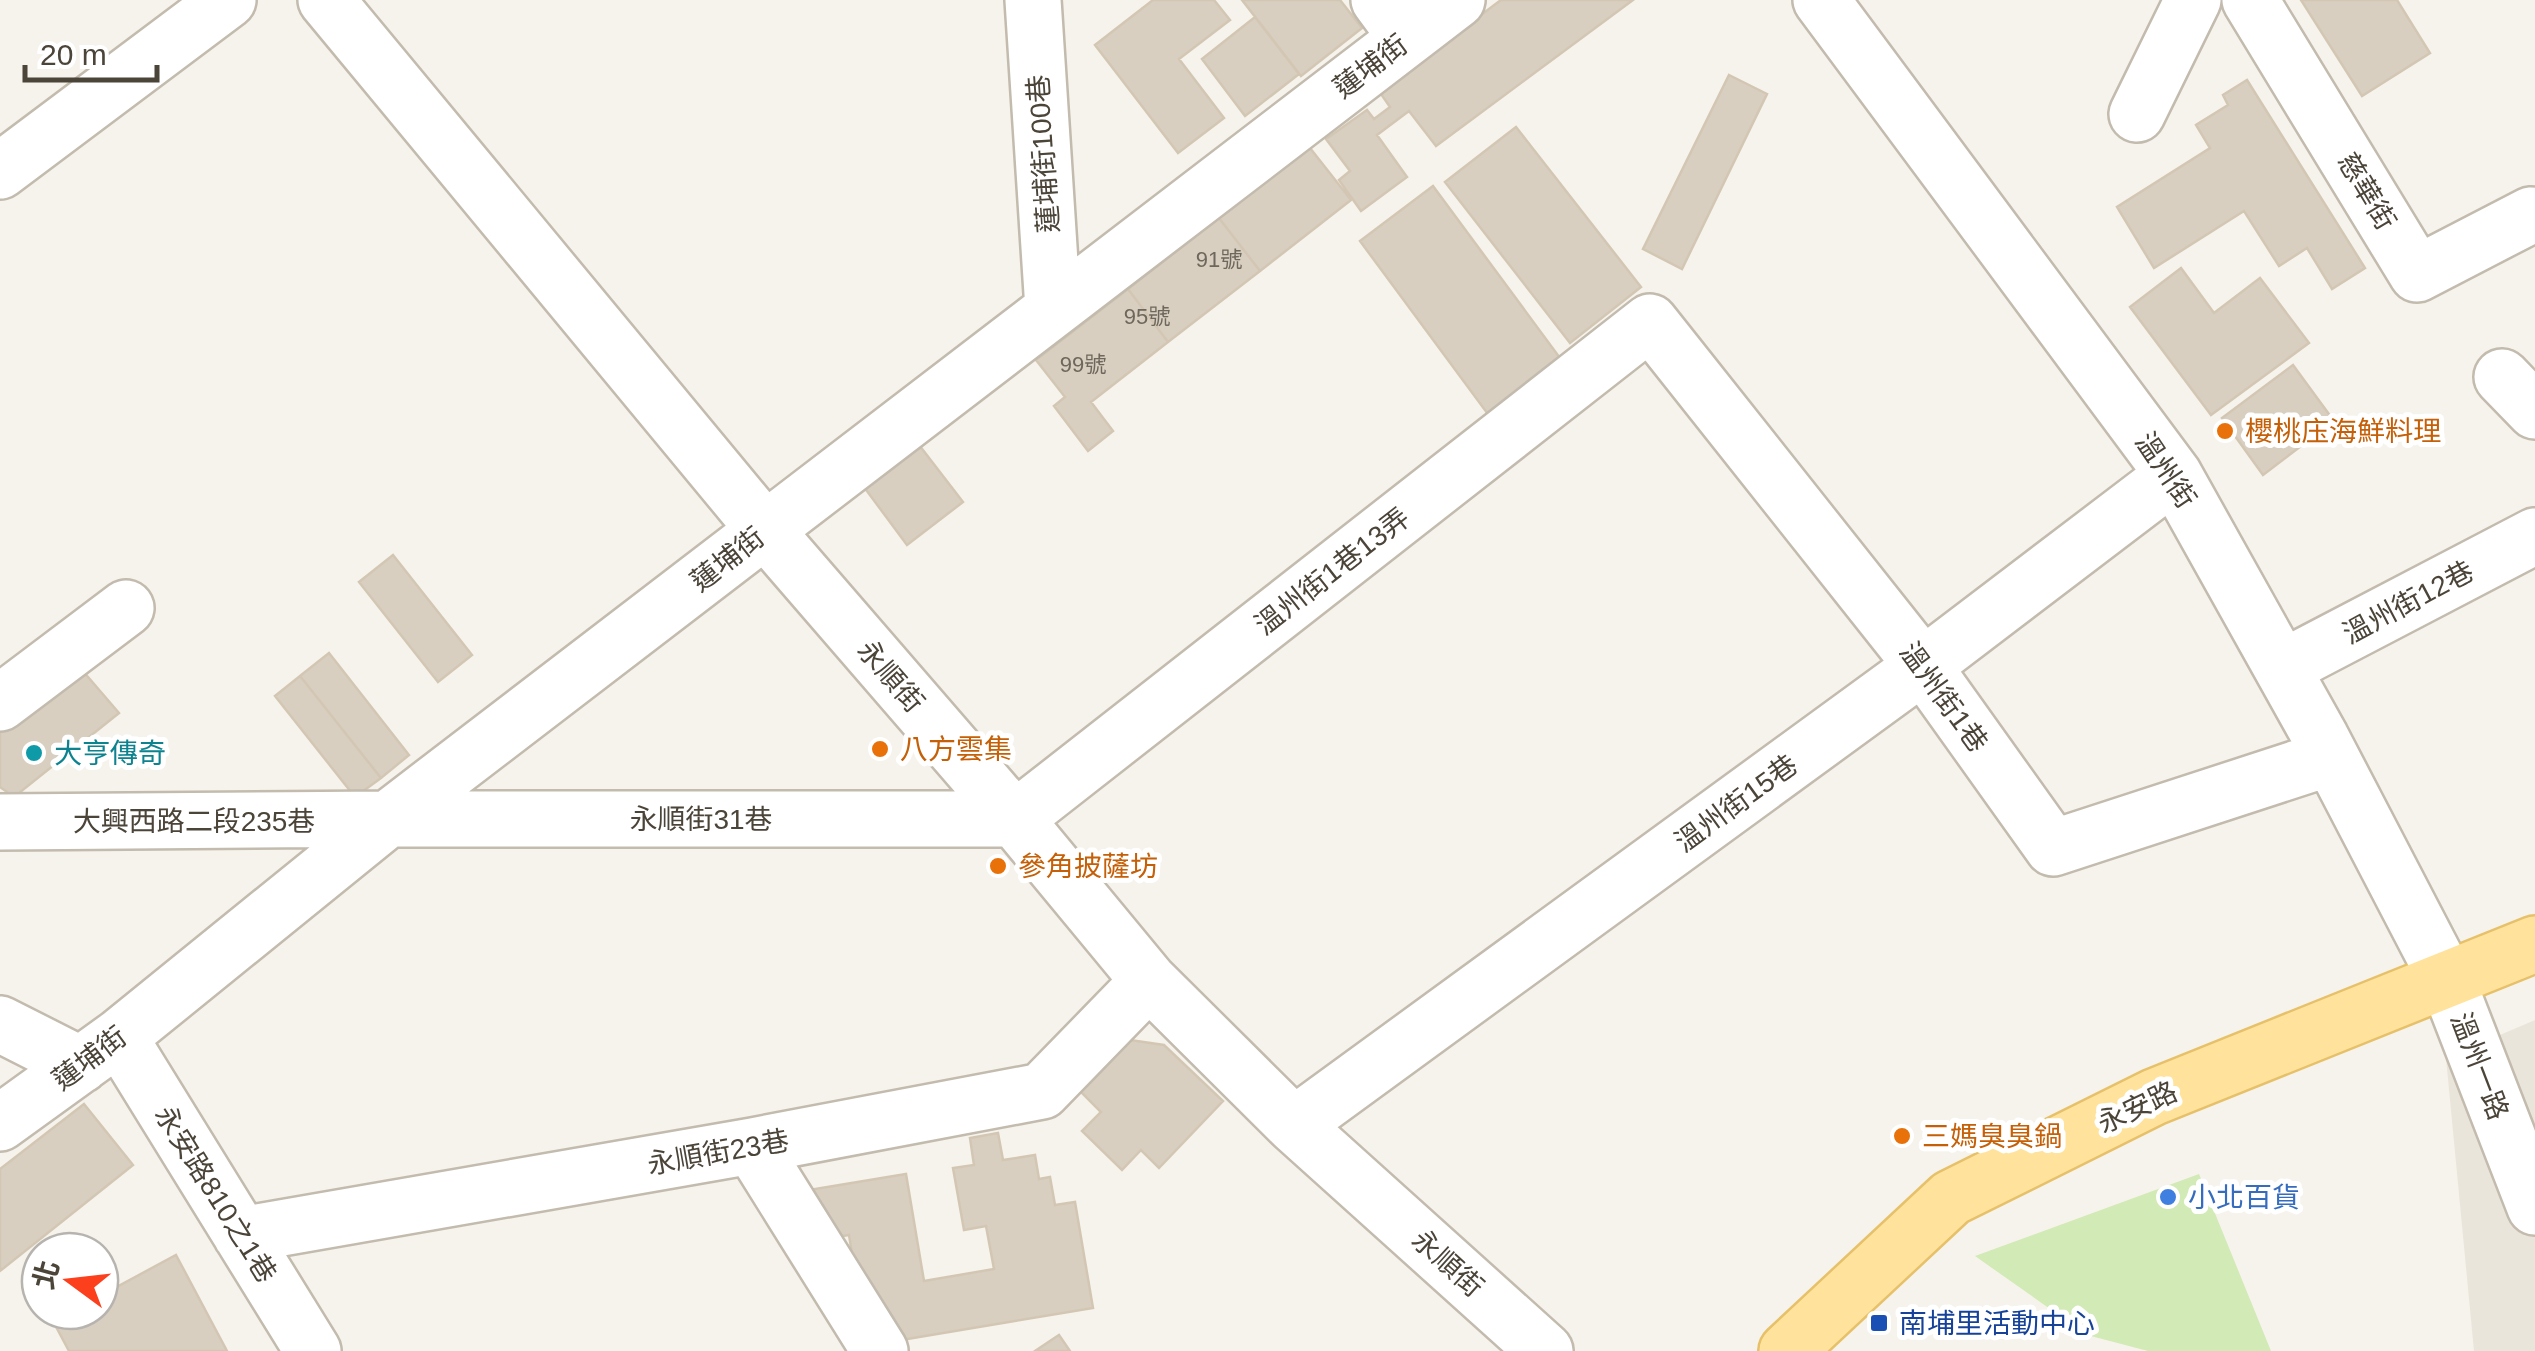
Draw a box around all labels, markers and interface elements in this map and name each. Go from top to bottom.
scale bar [25,20,158,82]
street label: 蓮埔街 [1327,29,1413,104]
text: 20 m [40,38,107,71]
street label: 蓮埔街100巷 [1023,74,1064,234]
street label: 慈華街 [2332,147,2401,235]
house number: 91號 [1196,247,1242,272]
house number: 95號 [1124,304,1170,329]
house number: 99號 [1060,352,1106,377]
place label: 櫻桃庒海鮮料理 [2245,416,2441,447]
marker: 櫻桃庒海鮮料理 [2214,420,2236,442]
street label: 溫州街 [2129,427,2202,514]
street label: 溫州街1巷13弄 [1249,502,1415,641]
street label: 蓮埔街 [685,521,770,597]
street label: 溫州街12巷 [2338,555,2479,650]
street label: 永順街 [851,634,930,718]
street label: 溫州街1巷 [1894,637,1994,758]
place label: 八方雲集 [900,734,1012,765]
place label: 大亨傳奇 [54,738,166,769]
marker: 八方雲集 [869,738,891,760]
marker: 大亨傳奇 [23,742,45,764]
street label: 溫州街15巷 [1669,749,1803,858]
street label: 永順街31巷 [629,804,773,835]
street label: 大興西路二段235巷 [73,806,315,837]
place label: 參角披薩坊 [1018,851,1158,882]
marker: 參角披薩坊 [987,855,1009,877]
street label: 溫州一路 [2445,1008,2514,1124]
street label: 蓮埔街 [46,1021,132,1096]
street label: 永安路 [2093,1076,2182,1139]
street label: 永安路810之1巷 [149,1100,282,1288]
place label: 三媽臭臭鍋 [1922,1121,2062,1152]
street label: 永順街23巷 [645,1125,791,1180]
marker: 三媽臭臭鍋 [1891,1125,1913,1147]
place label: 小北百貨 [2188,1182,2300,1213]
marker: 小北百貨 [2157,1186,2179,1208]
street label: 永順街 [1406,1224,1489,1303]
north arrow [20,1231,120,1331]
text: 北 [28,1257,65,1292]
place label: 南埔里活動中心 [1899,1308,2095,1339]
marker: 南埔里活動中心 [1868,1312,1890,1334]

